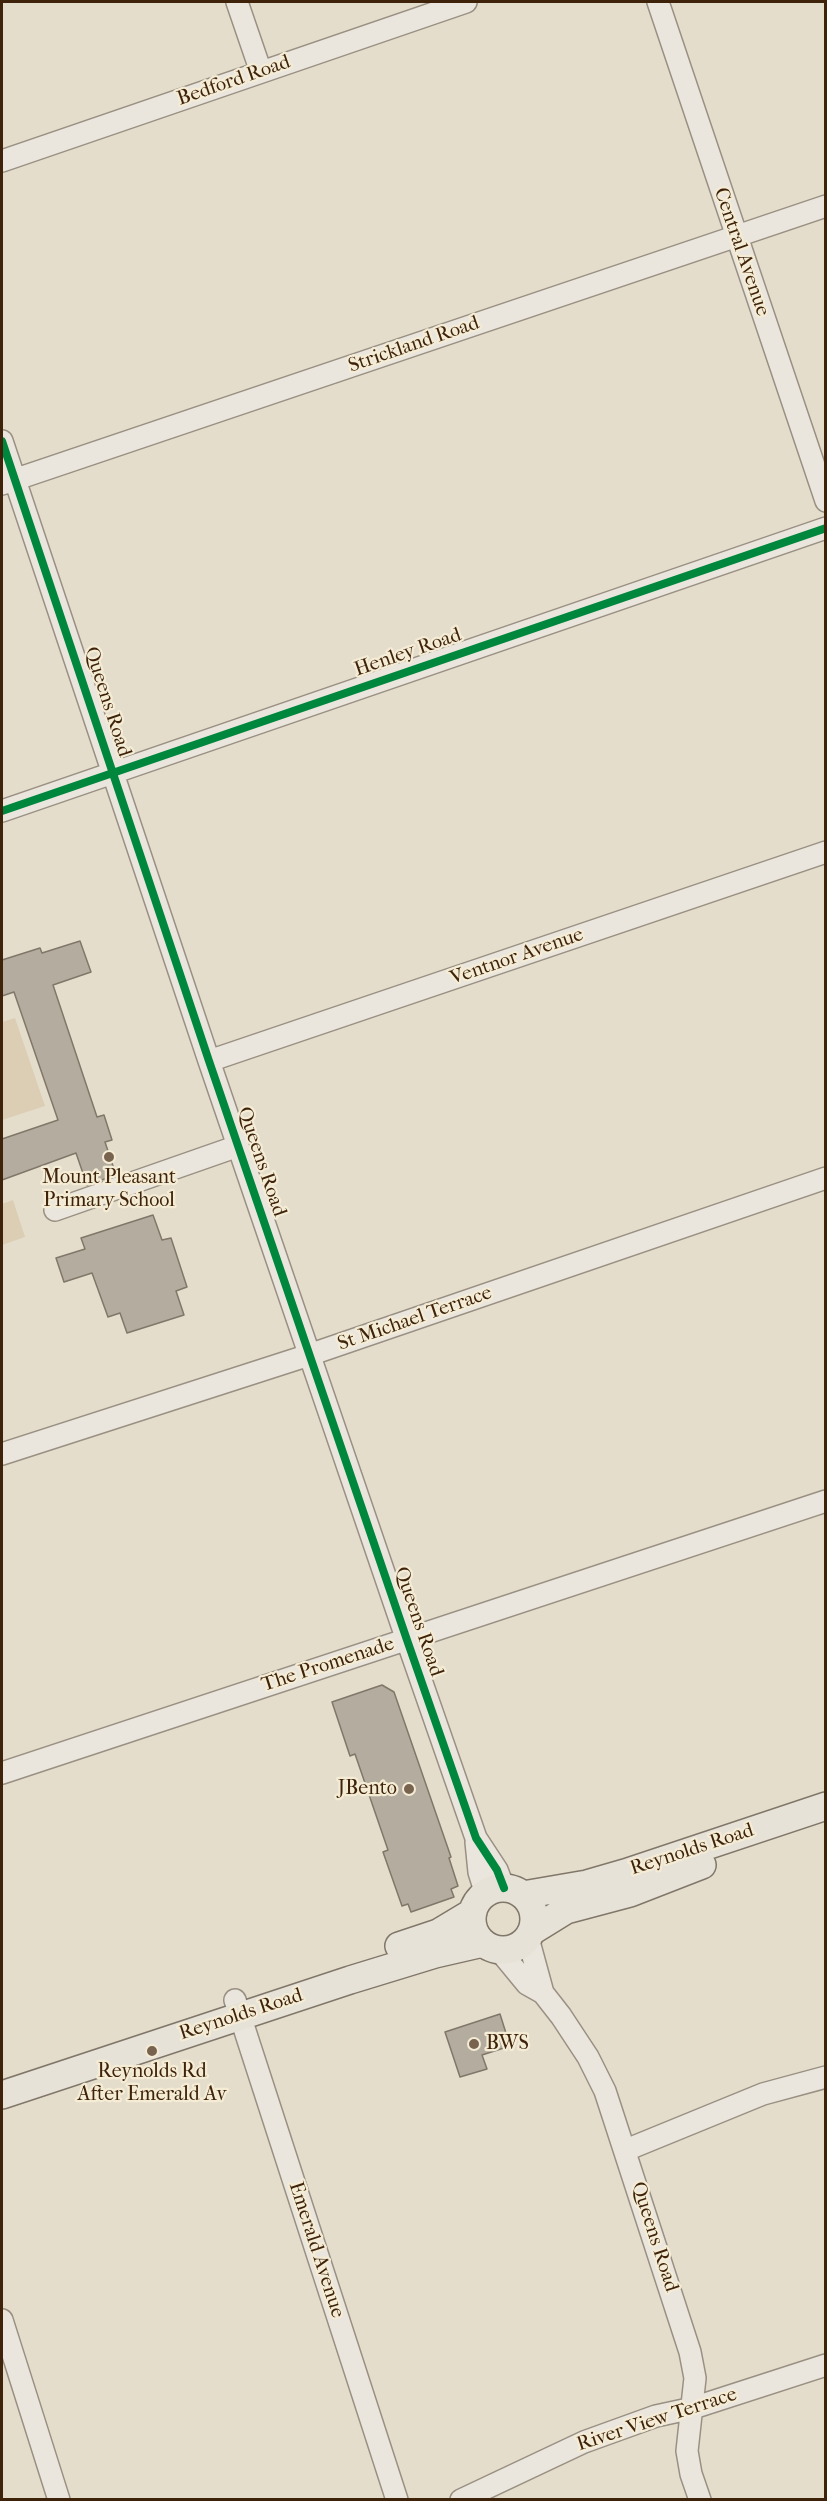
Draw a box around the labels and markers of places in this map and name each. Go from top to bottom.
marker: Mount Pleasant Primary School [102,1150,116,1164]
place label: Mount Pleasant Primary School [42,1166,176,1213]
place label: JBento [338,1777,397,1801]
marker: JBento [402,1782,416,1796]
place label: BWS [486,2032,529,2056]
marker: BWS [467,2037,481,2051]
marker: Reynolds Rd After Emerald Av [145,2044,159,2058]
place label: Reynolds Rd After Emerald Av [78,2060,226,2107]

